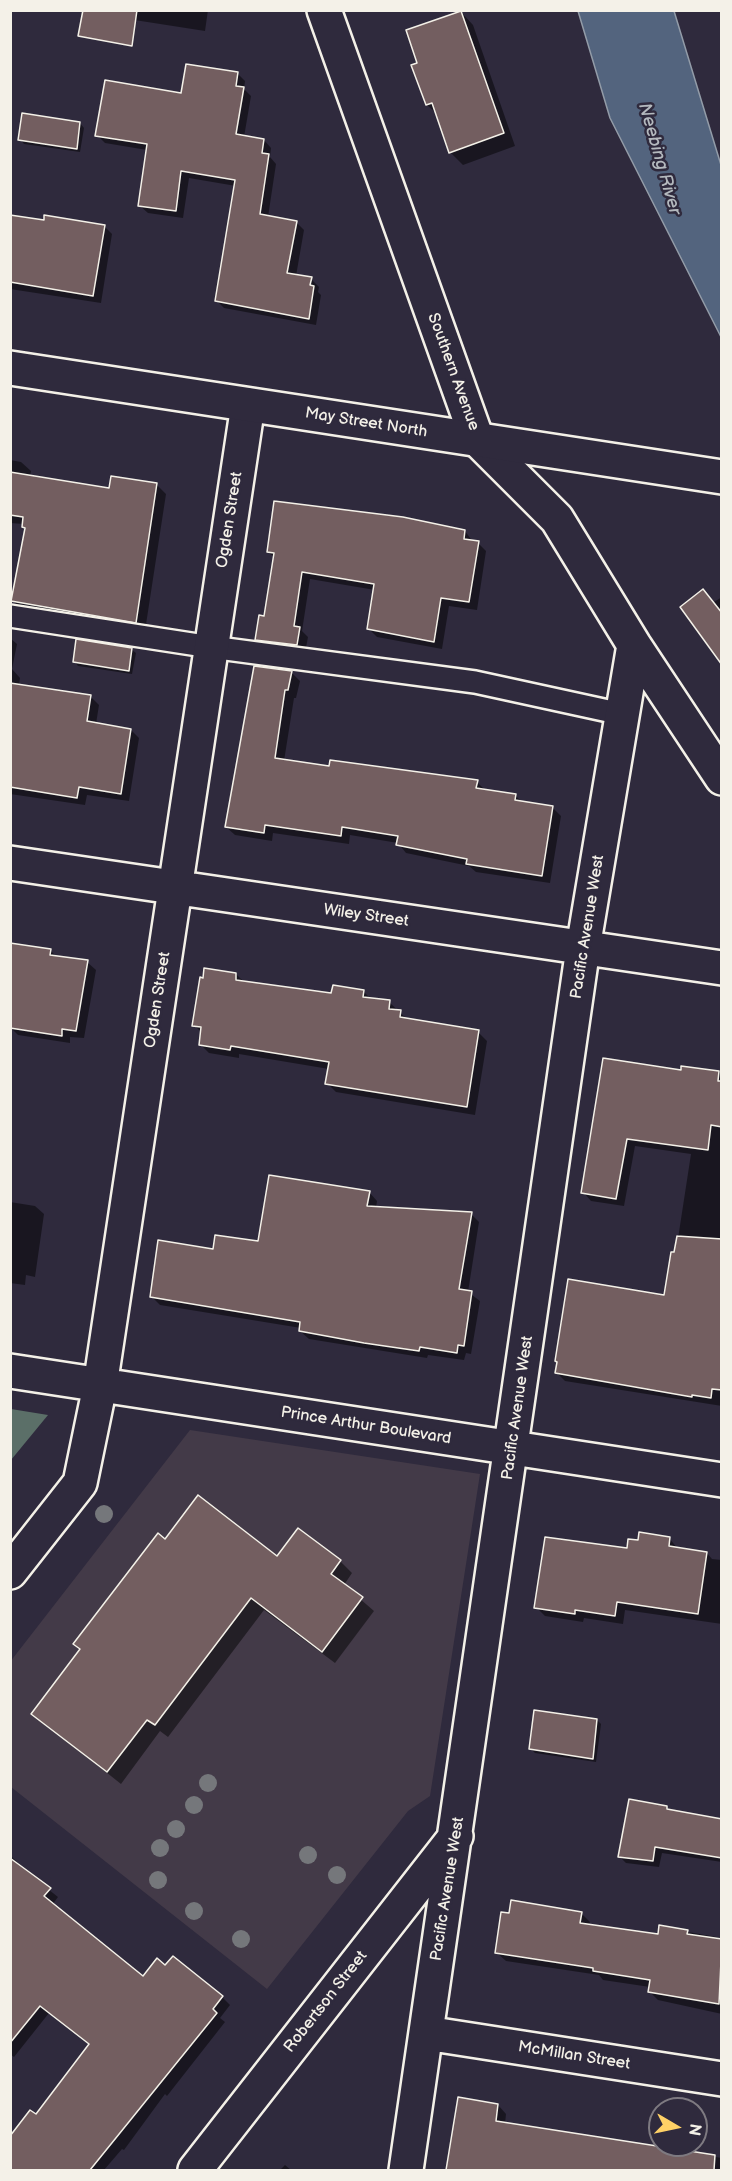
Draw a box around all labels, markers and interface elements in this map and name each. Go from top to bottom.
water label: Neebing River [633,101,685,217]
street label: Southern Avenue [423,311,483,433]
street label: May Street North [304,404,428,442]
street label: Ogden Street [213,471,247,569]
street label: Pacific Avenue West [567,854,609,1000]
street label: Wiley Street [322,901,410,931]
street label: Ogden Street [141,951,175,1049]
street label: Pacific Avenue West [498,1335,538,1481]
street label: Prince Arthur Boulevard [279,1403,453,1449]
street label: Pacific Avenue West [427,1816,469,1962]
street label: Robertson Street [280,1947,372,2057]
street label: McMillan Street [517,2038,631,2074]
north arrow [648,2097,708,2157]
text: N [684,2122,705,2137]

